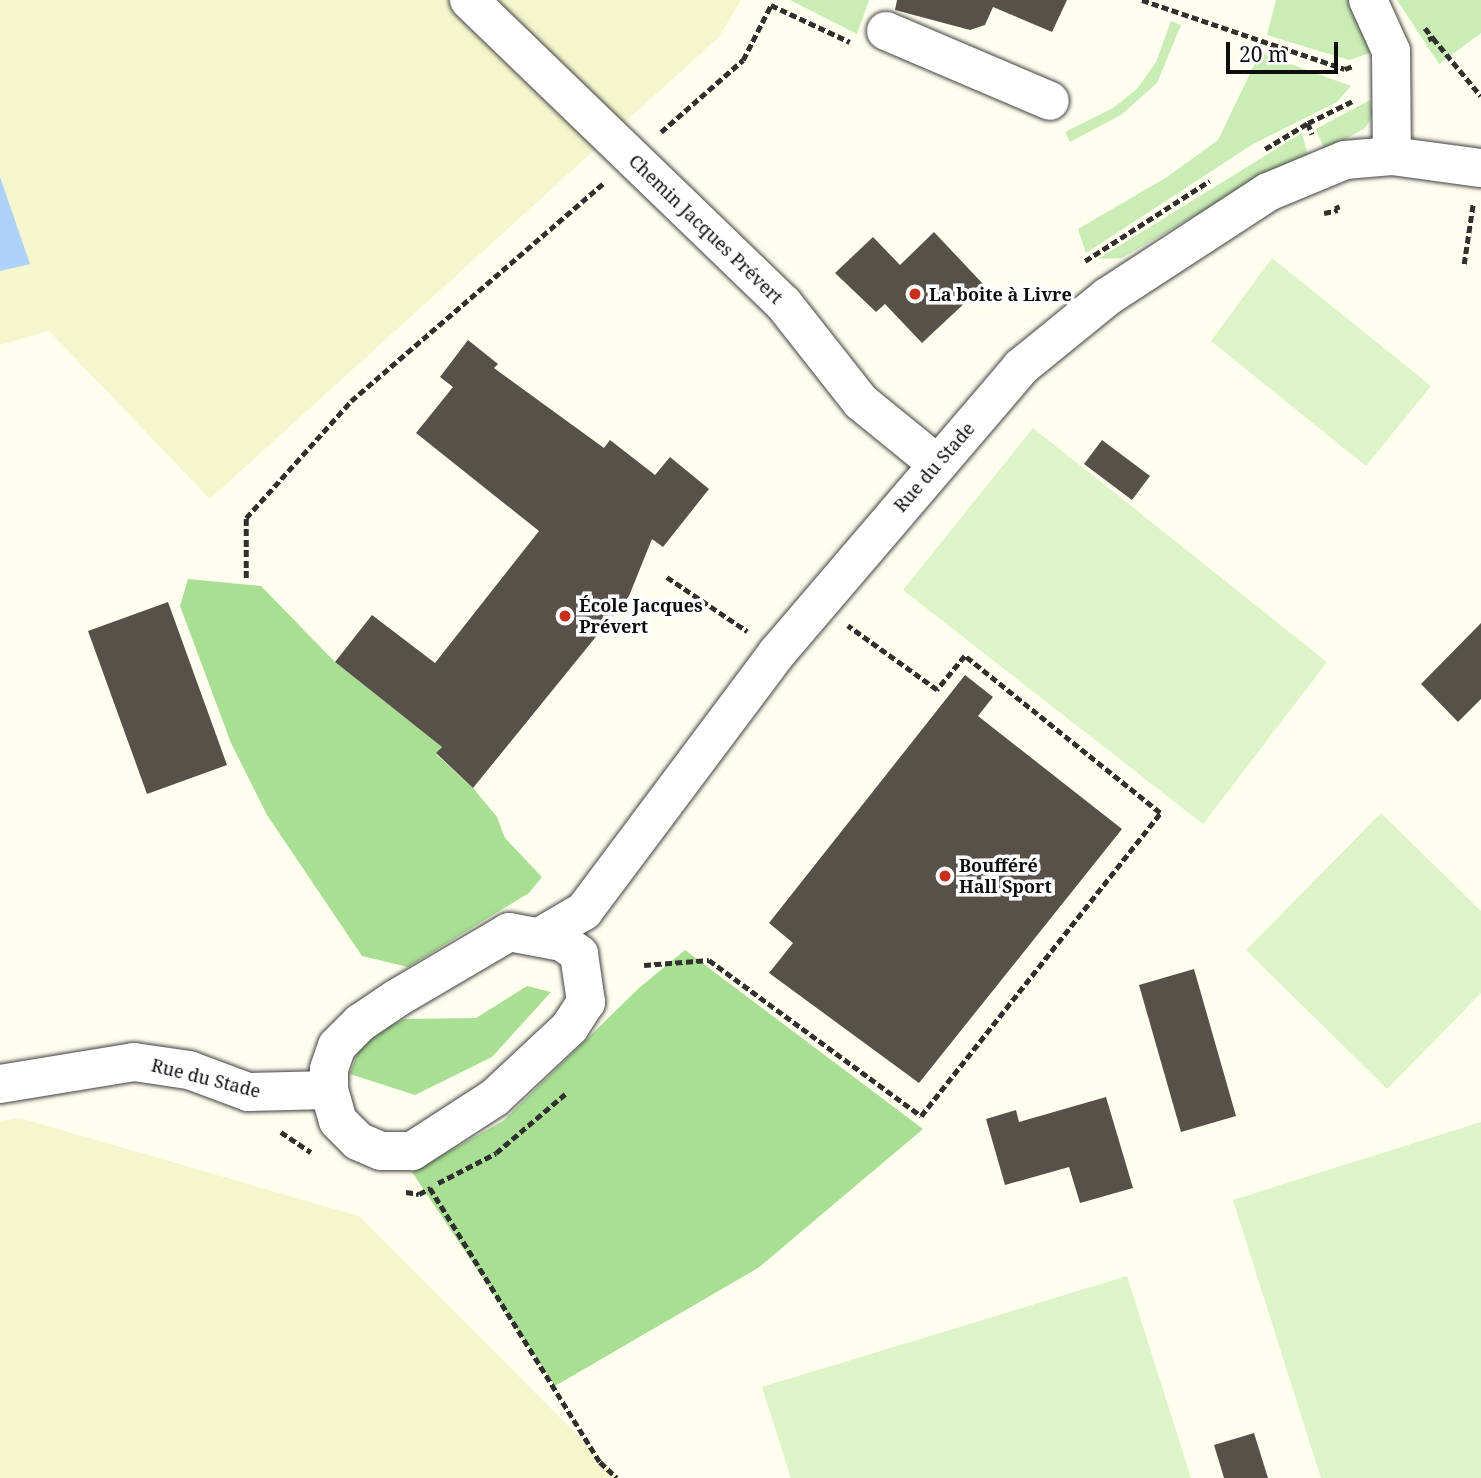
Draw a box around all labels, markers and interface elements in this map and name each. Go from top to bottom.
scale bar [1229,28,1341,72]
text: 20 m [1239,40,1288,68]
street label: Chemin Jacques Prévert [625,150,787,308]
place label: La boite à Livre [929,283,1072,305]
marker: La boite à Livre [907,286,923,302]
street label: Rue du Stade [889,418,979,516]
place label: École Jacques Prévert [579,595,703,638]
marker: École Jacques Prévert [557,608,573,624]
place label: Boufféré Hall Sport [959,855,1052,898]
marker: Boufféré Hall Sport [937,868,953,884]
street label: Rue du Stade [149,1054,263,1102]

